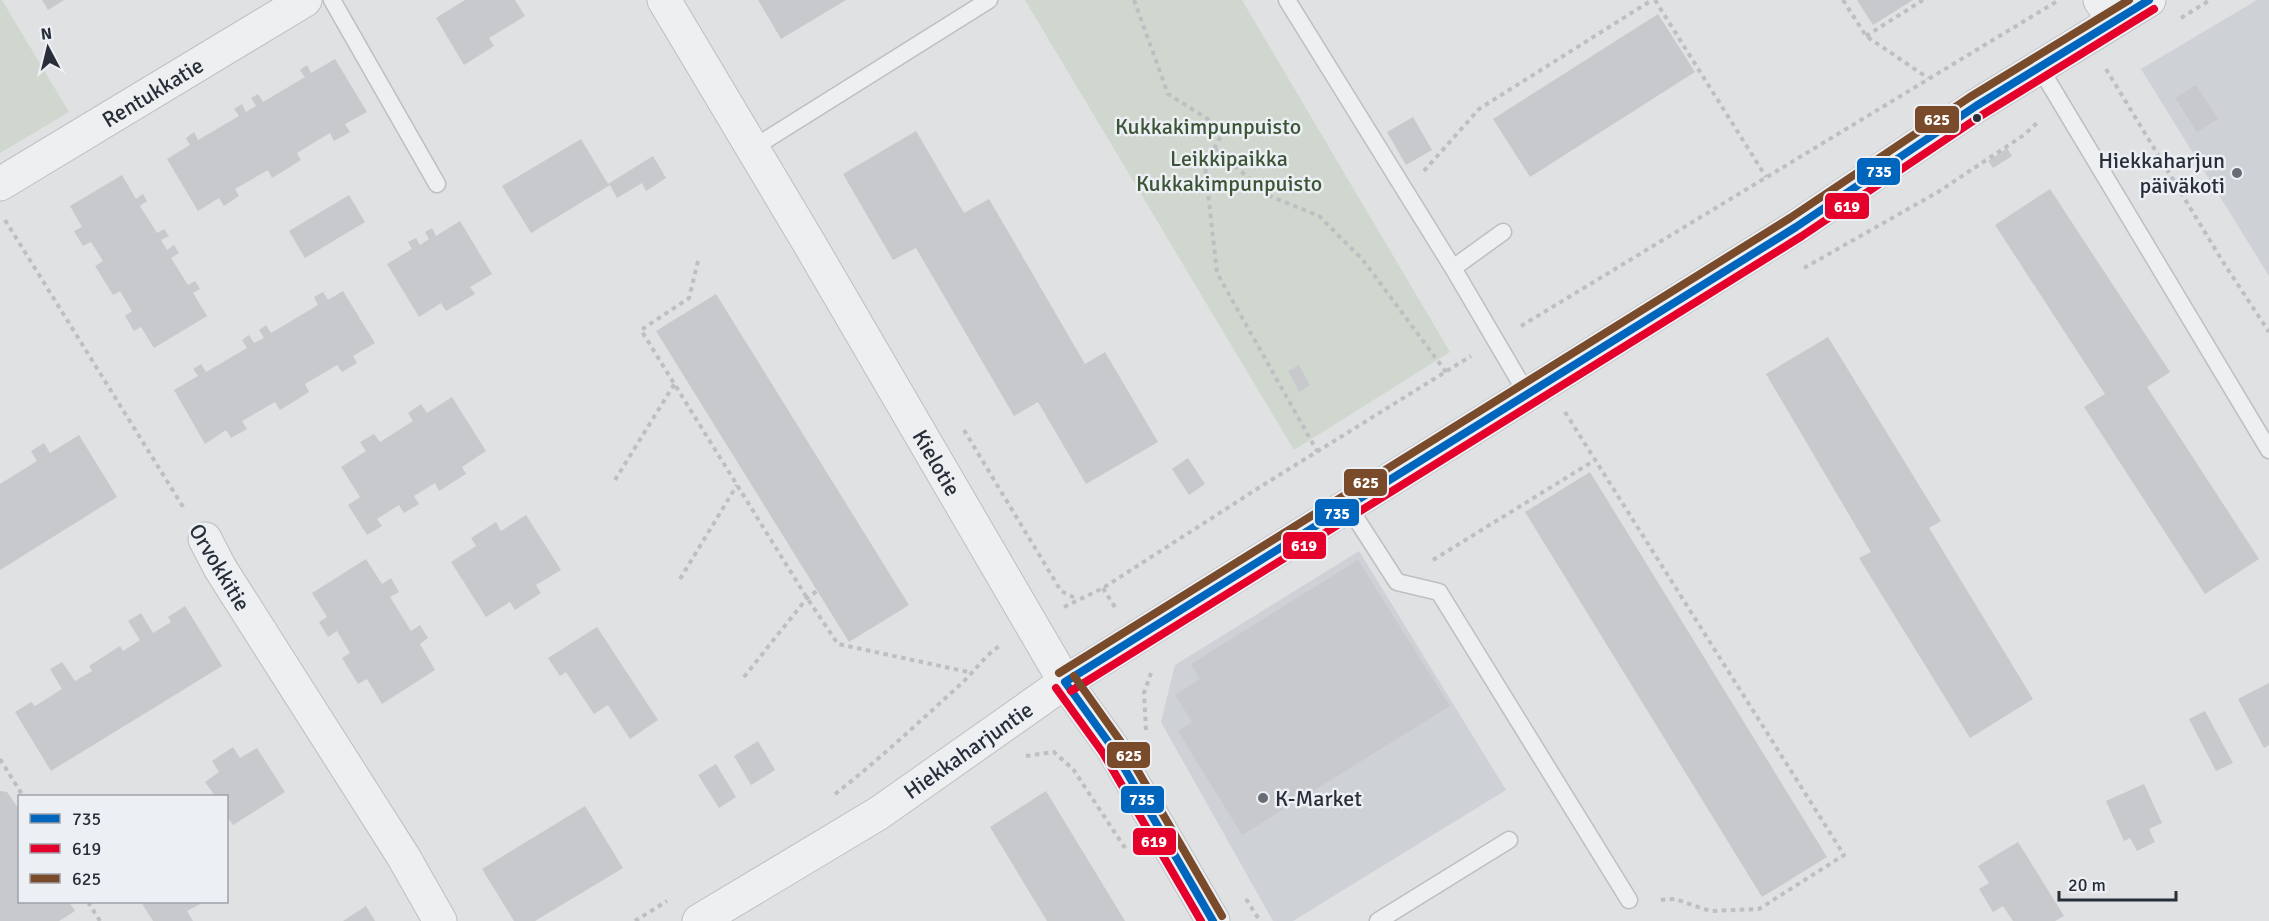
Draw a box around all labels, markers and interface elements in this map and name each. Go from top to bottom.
north arrow [18,18,78,78]
text: N [40,24,53,45]
street label: Rentukkatie [97,52,208,133]
line badge: 625 [1914,105,1960,134]
text: 625 [1924,110,1950,130]
unlabelled marker [1971,112,1983,124]
park label: Kukkakimpunpuisto [1115,113,1301,140]
park label: Leikkipaikka Kukkakimpunpuisto [1136,145,1322,197]
place label: Hiekkaharjun päiväkoti [2098,147,2225,199]
line badge: 735 [1856,157,1901,186]
text: 735 [1866,162,1892,182]
marker: Hiekkaharjun päiväkoti [2230,166,2244,180]
line badge: 619 [1824,192,1870,220]
text: 619 [1834,197,1860,217]
street label: Kielotie [907,425,966,501]
line badge: 625 [1343,468,1388,497]
text: 625 [1353,473,1379,493]
line badge: 735 [1314,498,1360,527]
text: 735 [1324,504,1350,524]
street label: Orvokkitie [183,519,256,616]
line badge: 619 [1282,531,1327,560]
text: 619 [1291,536,1317,556]
street label: Hiekkaharjuntie [898,696,1038,805]
line badge: 625 [1106,741,1151,769]
text: 625 [1116,746,1142,766]
line badge: 735 [1120,785,1165,814]
place label: K-Market [1275,785,1362,812]
text: 735 [1129,790,1155,810]
marker: K-Market [1256,791,1270,805]
legend [18,795,228,903]
text: 735 [72,808,101,830]
line badge: 619 [1132,827,1177,856]
text: 619 [1141,832,1167,852]
text: 619 [72,838,101,860]
scale bar [2059,864,2176,902]
text: 625 [72,868,101,890]
text: 20 m [2068,874,2106,896]

